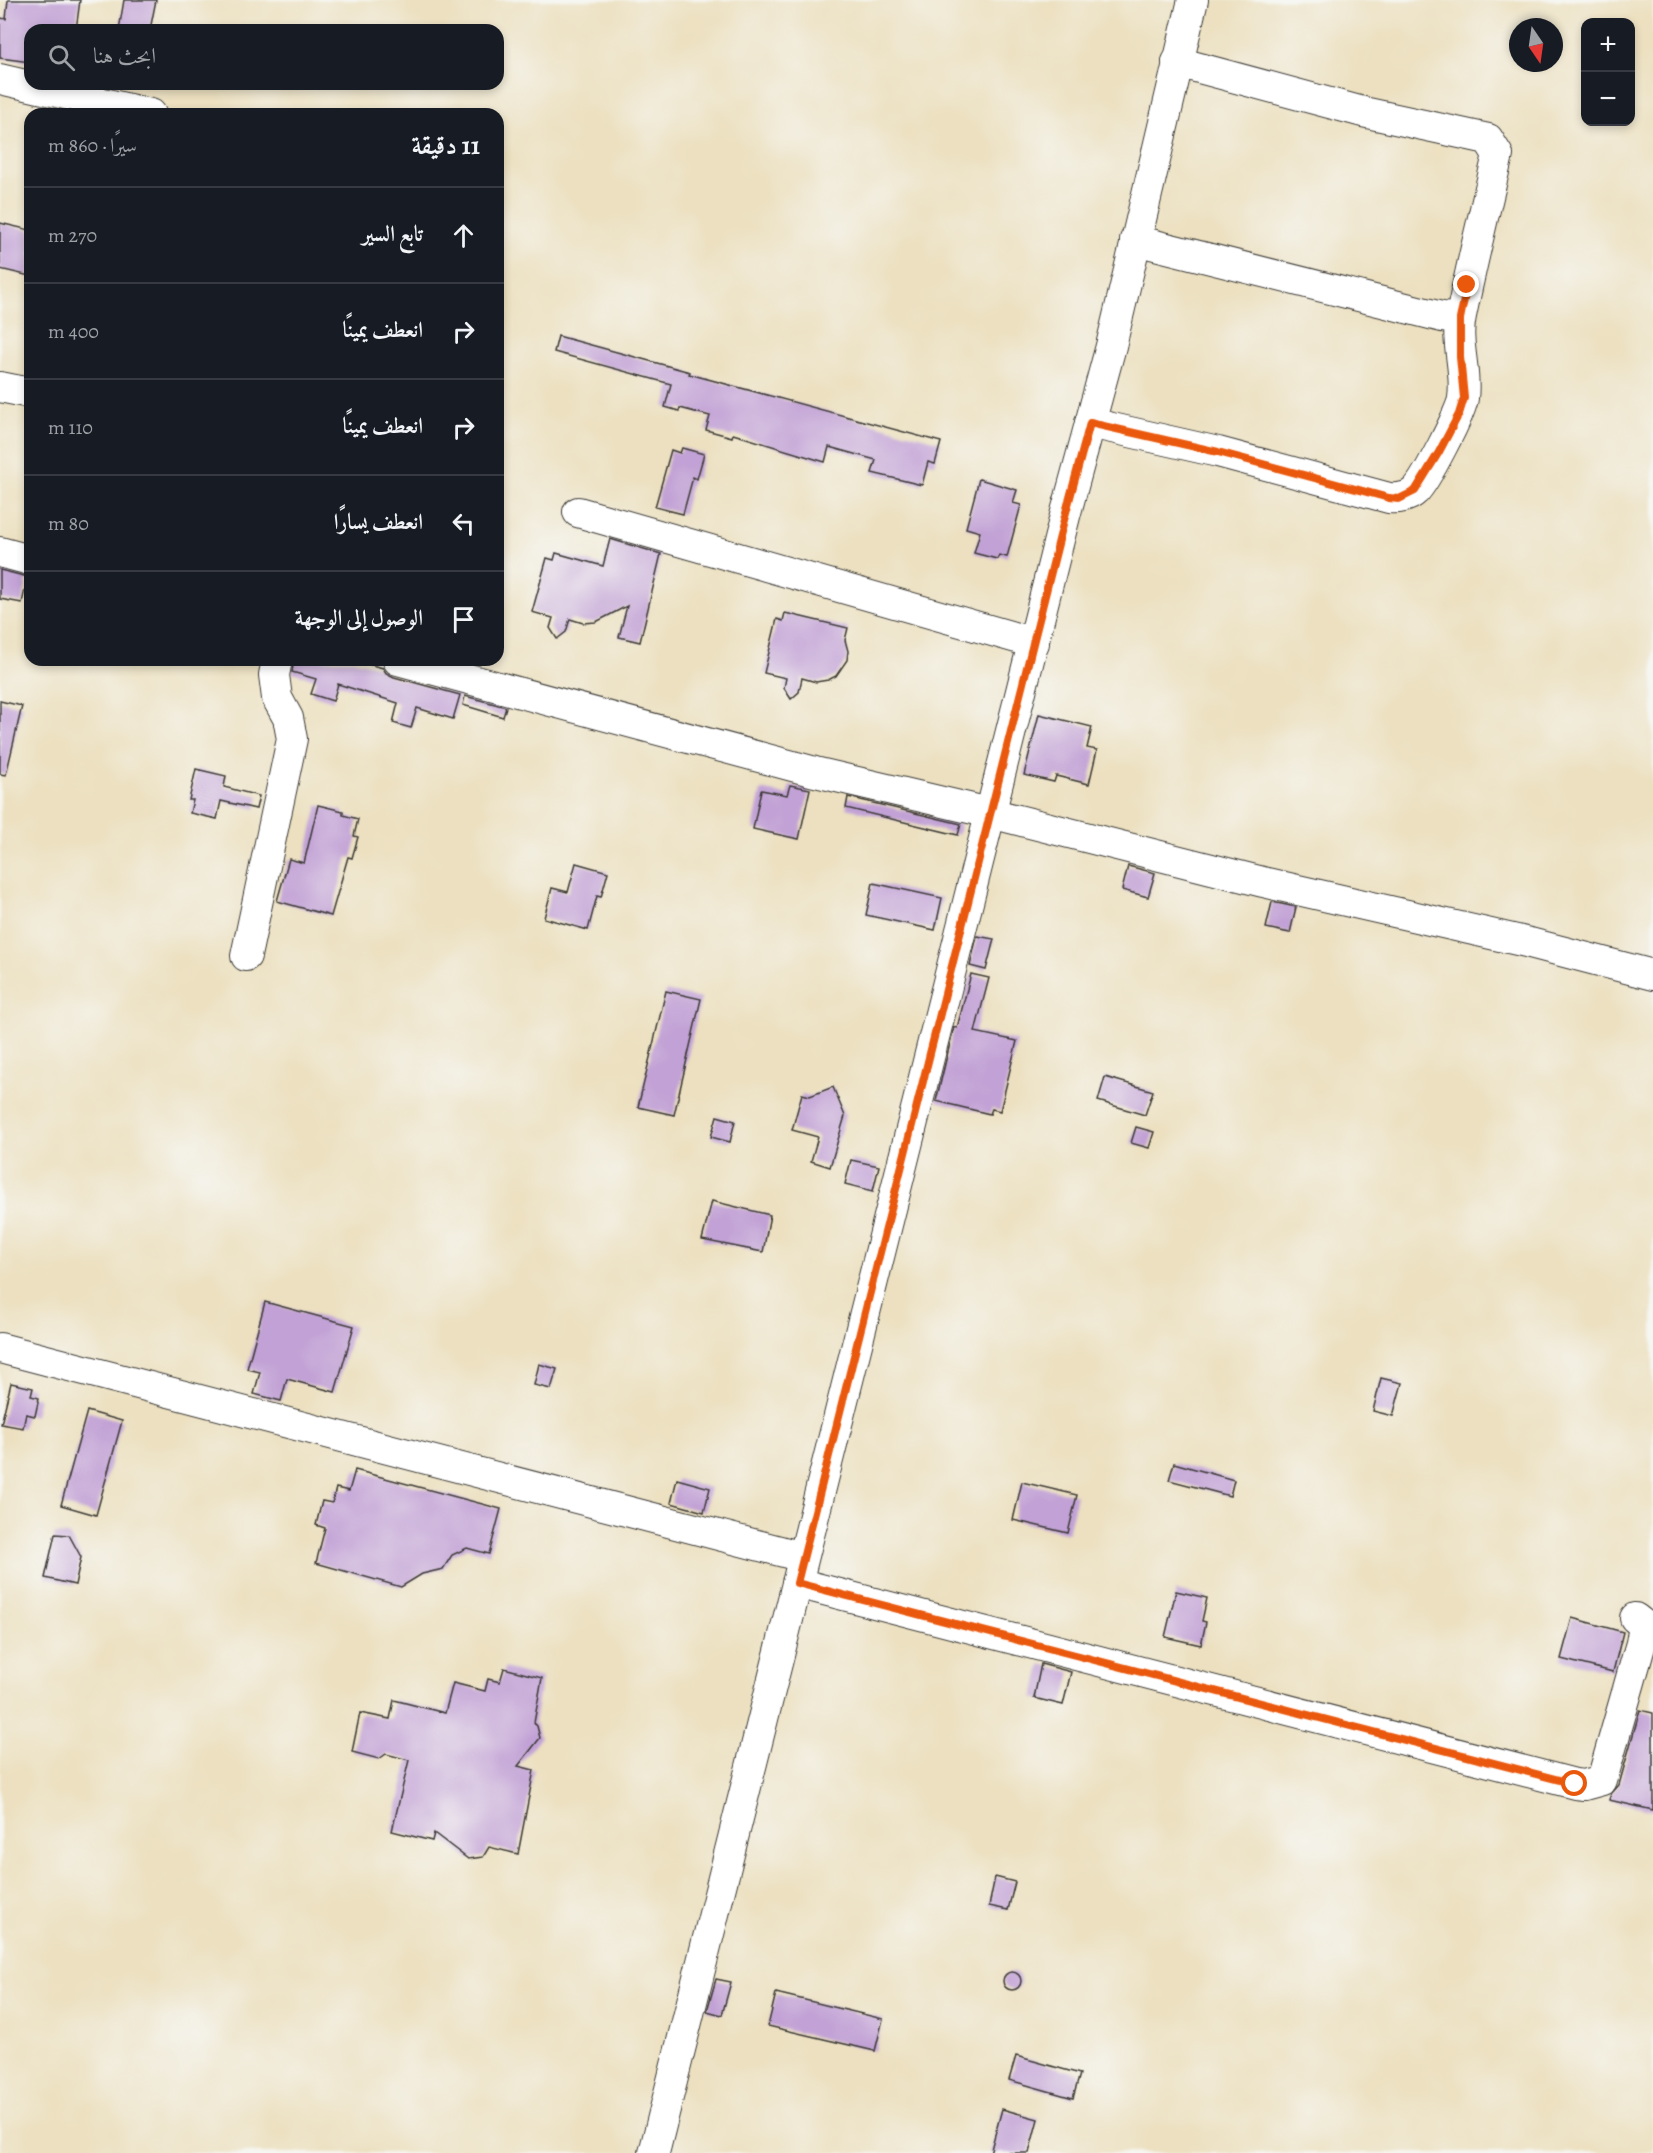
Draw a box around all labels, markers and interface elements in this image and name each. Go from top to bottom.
north arrow [1509,18,1563,72]
map controls [1581,18,1635,126]
button: + [1581,18,1635,72]
search box [24,24,504,90]
icon: search [45,41,78,74]
text: ابحث هنا [93,41,156,71]
button: − [1581,72,1635,126]
text: 11 دقيقة [411,128,480,163]
text: سيرًا · 860 m [48,132,137,159]
text: تابع السير [362,219,423,249]
icon: ahead [447,219,480,252]
text: 270 m [48,222,97,249]
route end [1453,271,1479,297]
text: انعطف يمينًا [343,315,423,345]
icon: right [447,315,480,348]
text: 400 m [48,318,99,345]
text: انعطف يمينًا [343,411,423,441]
icon: right [447,411,480,444]
text: 110 m [48,414,93,441]
text: انعطف يسارًا [334,507,423,537]
icon: left [447,507,480,540]
text: 80 m [48,510,89,537]
text: الوصول إلى الوجهة [295,603,423,633]
icon: arrive [447,603,480,636]
route start [1561,1770,1587,1796]

